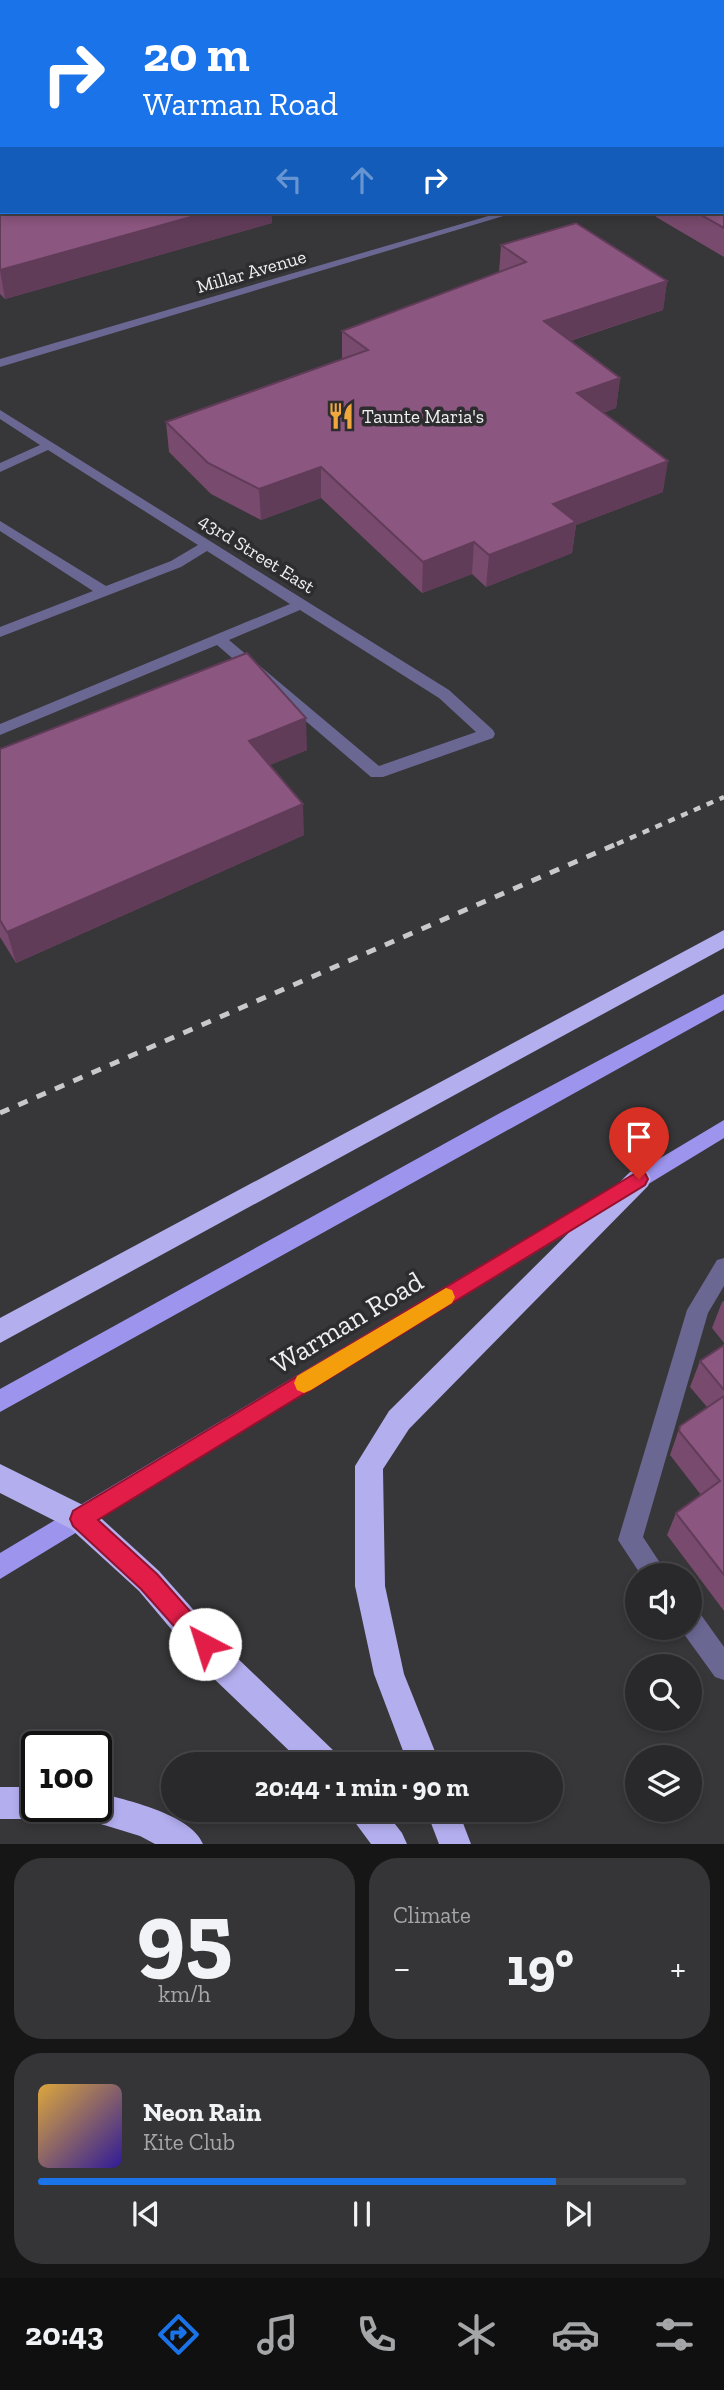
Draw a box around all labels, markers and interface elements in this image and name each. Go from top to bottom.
text: 20 m [143,25,250,84]
icon: right [28,28,119,119]
text: Warman Road [143,85,338,123]
icon: left [270,161,308,199]
icon: ahead [343,161,381,199]
icon: right [416,161,454,199]
street label: Millar Avenue [194,245,309,298]
restaurant icon: Taunte Maria's [326,401,356,431]
place label: Taunte Maria's [362,405,484,428]
street label: 43rd Street East [195,509,319,598]
pin [609,1107,669,1179]
icon: arrive [620,1118,658,1156]
street label: Warman Road [266,1264,429,1380]
map controls [625,1563,702,1822]
button: sound [625,1563,702,1640]
position arrow [168,1607,242,1681]
button: search [625,1654,702,1731]
speed limit sign: 100 [21,1731,112,1822]
button: layers [625,1745,702,1822]
text: 20:44 · 1 min · 90 m [255,1771,469,1803]
text: 95 [136,1880,233,1989]
text: Climate [393,1901,471,1929]
text: 19° [507,1936,574,1998]
text: − [393,1945,411,1991]
text: + [670,1945,686,1991]
text: km/h [158,1980,211,2008]
text: Neon Rain [143,2096,261,2128]
text: Kite Club [143,2128,235,2156]
icon: previous [127,2195,165,2233]
icon: pause [343,2195,381,2233]
icon: next [559,2195,597,2233]
icon: directions [154,2310,203,2359]
icon: music [253,2310,302,2359]
icon: phone [352,2310,401,2359]
icon: climate [452,2310,501,2359]
icon: car [551,2310,600,2359]
icon: filters [650,2310,699,2359]
text: 20:43 [25,2315,104,2353]

